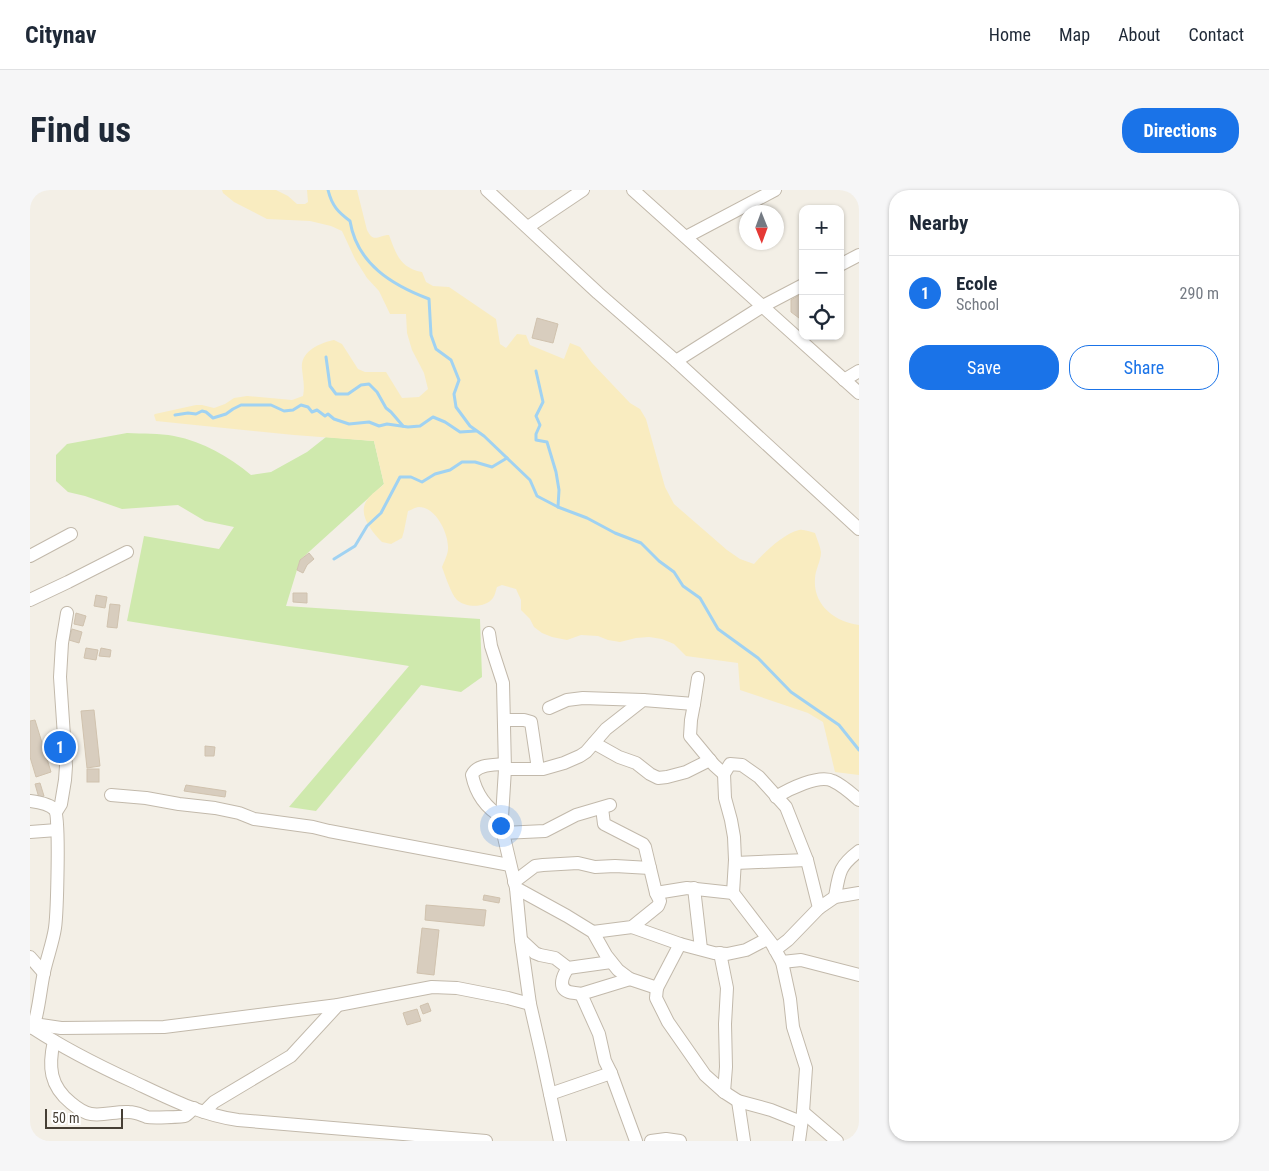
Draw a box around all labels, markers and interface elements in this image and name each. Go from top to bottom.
text: Citynav [25,21,96,49]
text: Home [989,24,1031,45]
text: Map [1059,24,1090,45]
text: About [1118,24,1160,45]
text: Contact [1188,24,1244,45]
button: Directions [1122,108,1239,153]
text: Find us [30,110,131,151]
north arrow [739,205,784,250]
map controls [799,205,844,340]
button: + [799,205,844,250]
text: Nearby [909,211,968,235]
button: − [799,250,844,295]
text: Ecole [956,272,997,295]
text: 1 [921,284,929,303]
text: 290 m [1180,284,1219,303]
button: locate [799,295,844,340]
text: School [956,295,999,314]
button: Save [909,345,1059,390]
button: Share [1069,345,1219,390]
pin: 1 [44,728,76,766]
your location [488,813,514,839]
scale bar [45,1106,122,1129]
text: 50 m [52,1110,80,1126]

